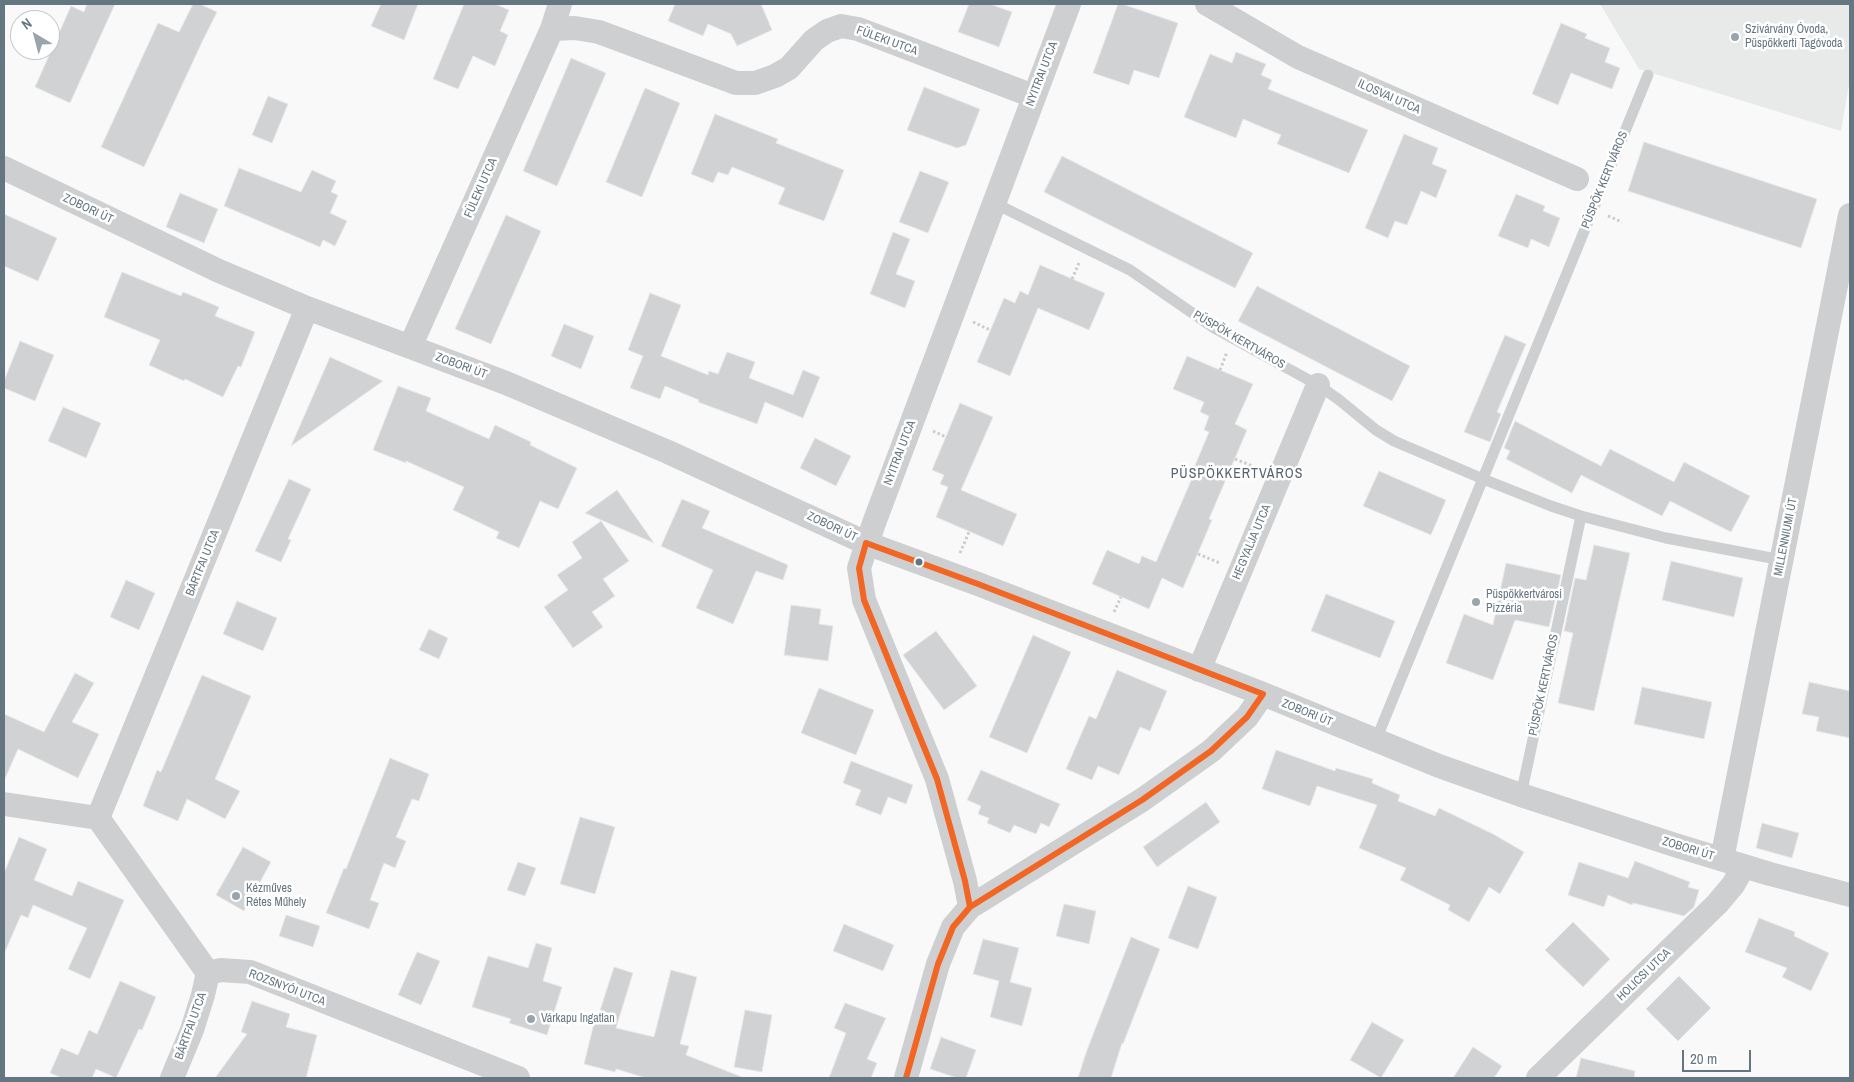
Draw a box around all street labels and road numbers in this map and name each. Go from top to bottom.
street label: FÜLEKI UTCA [854,23,920,59]
street label: NYITRAI UTCA [1023,40,1061,108]
street label: ILOSVAI UTCA [1355,77,1423,117]
street label: PÜSPÖK KERTVÁROS [1579,129,1631,231]
street label: FÜLEKI UTCA [461,156,501,220]
street label: ZOBORI ÚT [61,191,115,227]
street label: PÜSPÖK KERTVÁROS [1191,308,1287,372]
street label: ZOBORI ÚT [433,350,489,382]
street label: NYITRAI UTCA [881,419,919,487]
street label: MILLENNIUMI ÚT [1771,497,1801,577]
street label: HEGYALJA UTCA [1230,502,1274,582]
street label: ZOBORI ÚT [805,509,859,545]
street label: BÁRTFAI UTCA [183,528,223,598]
street label: PÜSPÖK KERTVÁROS [1526,633,1562,737]
street label: ZOBORI ÚT [1279,696,1335,730]
street label: ZOBORI ÚT [1660,834,1716,864]
street label: HOLICSI UTCA [1614,946,1674,1004]
street label: ROZSNYÓI UTCA [247,967,327,1009]
street label: BÁRTFAI UTCA [172,990,210,1062]

